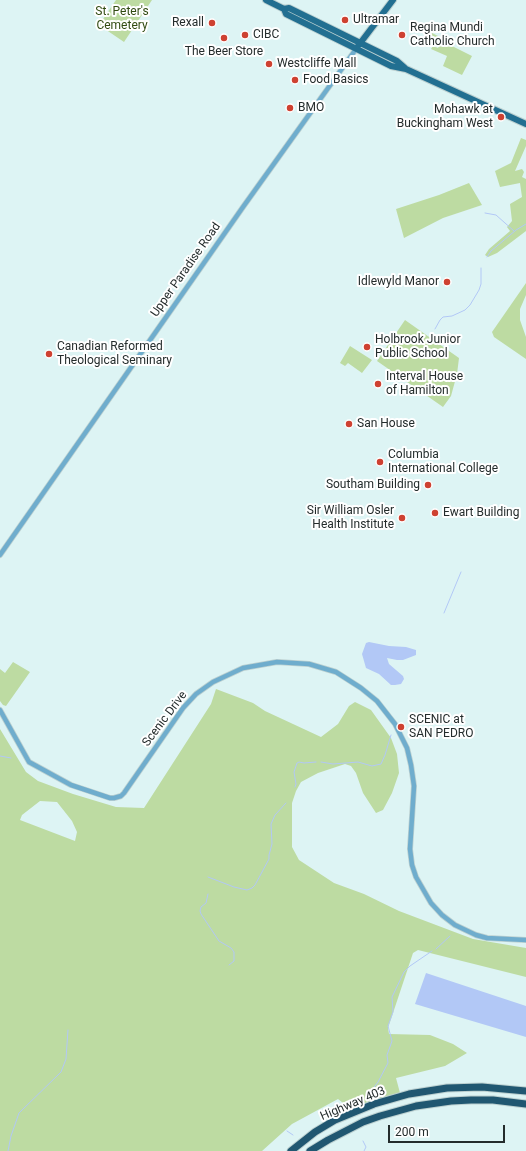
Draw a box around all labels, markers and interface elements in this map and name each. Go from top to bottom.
park label: St. Peter's Cemetery [95,5,149,33]
place label: Ultramar [353,13,399,27]
marker: Ultramar [340,15,350,25]
place label: Rexall [172,16,204,30]
marker: Rexall [207,18,217,28]
place label: Regina Mundi Catholic Church [410,21,495,49]
place label: CIBC [253,28,279,42]
marker: CIBC [240,30,250,40]
marker: Regina Mundi Catholic Church [397,30,407,40]
marker: The Beer Store [219,33,229,43]
place label: The Beer Store [185,45,263,59]
place label: Westcliffe Mall [277,57,356,71]
marker: Westcliffe Mall [264,59,274,69]
place label: Food Basics [303,73,369,87]
marker: Food Basics [290,75,300,85]
place label: BMO [298,101,324,115]
marker: BMO [285,103,295,113]
place label: Mohawk at Buckingham West [397,103,493,131]
marker: Mohawk at Buckingham West [496,112,506,122]
street label: Upper Paradise Road [148,220,224,320]
place label: Idlewyld Manor [358,275,439,289]
marker: Idlewyld Manor [442,277,452,287]
place label: Holbrook Junior Public School [375,333,460,361]
place label: Canadian Reformed Theological Seminary [57,340,172,368]
marker: Holbrook Junior Public School [362,342,372,352]
marker: Canadian Reformed Theological Seminary [44,349,54,359]
place label: Interval House of Hamilton [386,370,463,398]
marker: Interval House of Hamilton [373,379,383,389]
place label: San House [357,417,415,431]
marker: San House [344,419,354,429]
place label: Columbia International College [388,448,498,476]
marker: Columbia International College [375,457,385,467]
place label: Southam Building [326,478,420,492]
marker: Southam Building [423,480,433,490]
place label: Sir William Osler Health Institute [307,504,394,532]
place label: Ewart Building [443,506,519,520]
marker: Ewart Building [430,508,440,518]
marker: Sir William Osler Health Institute [397,513,407,523]
street label: Scenic Drive [140,688,190,750]
place label: SCENIC at SAN PEDRO [409,713,473,741]
marker: SCENIC at SAN PEDRO [396,722,406,732]
street label: Highway 403 [318,1084,388,1124]
scale bar [390,1117,507,1143]
text: 200 m [395,1125,429,1139]

